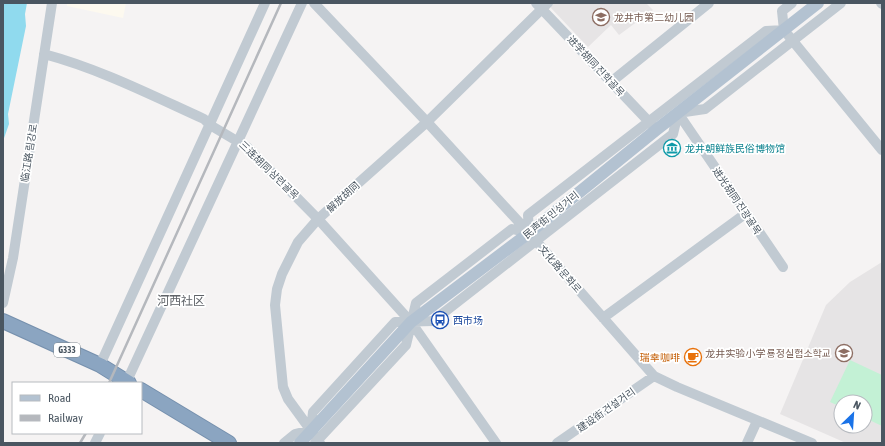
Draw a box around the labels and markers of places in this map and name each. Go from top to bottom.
school or university icon: 龙井市第二幼儿园 [591,7,611,27]
place label: 龙井市第二幼儿园 [614,12,694,23]
museum icon: 龙井朝鲜族民俗博物馆 [662,138,682,158]
place label: 龙井朝鲜族民俗博物馆 [685,143,785,154]
bus stop icon: 西市场 [430,310,450,330]
place label: 西市场 [453,315,483,326]
school or university icon: 龙井实验小学 룡정실험소학교 [834,343,854,363]
cafe icon: 瑞幸咖啡 [683,347,703,367]
place label: 龙井实验小学 룡정실험소학교 [705,348,831,359]
place label: 瑞幸咖啡 [640,352,680,363]

